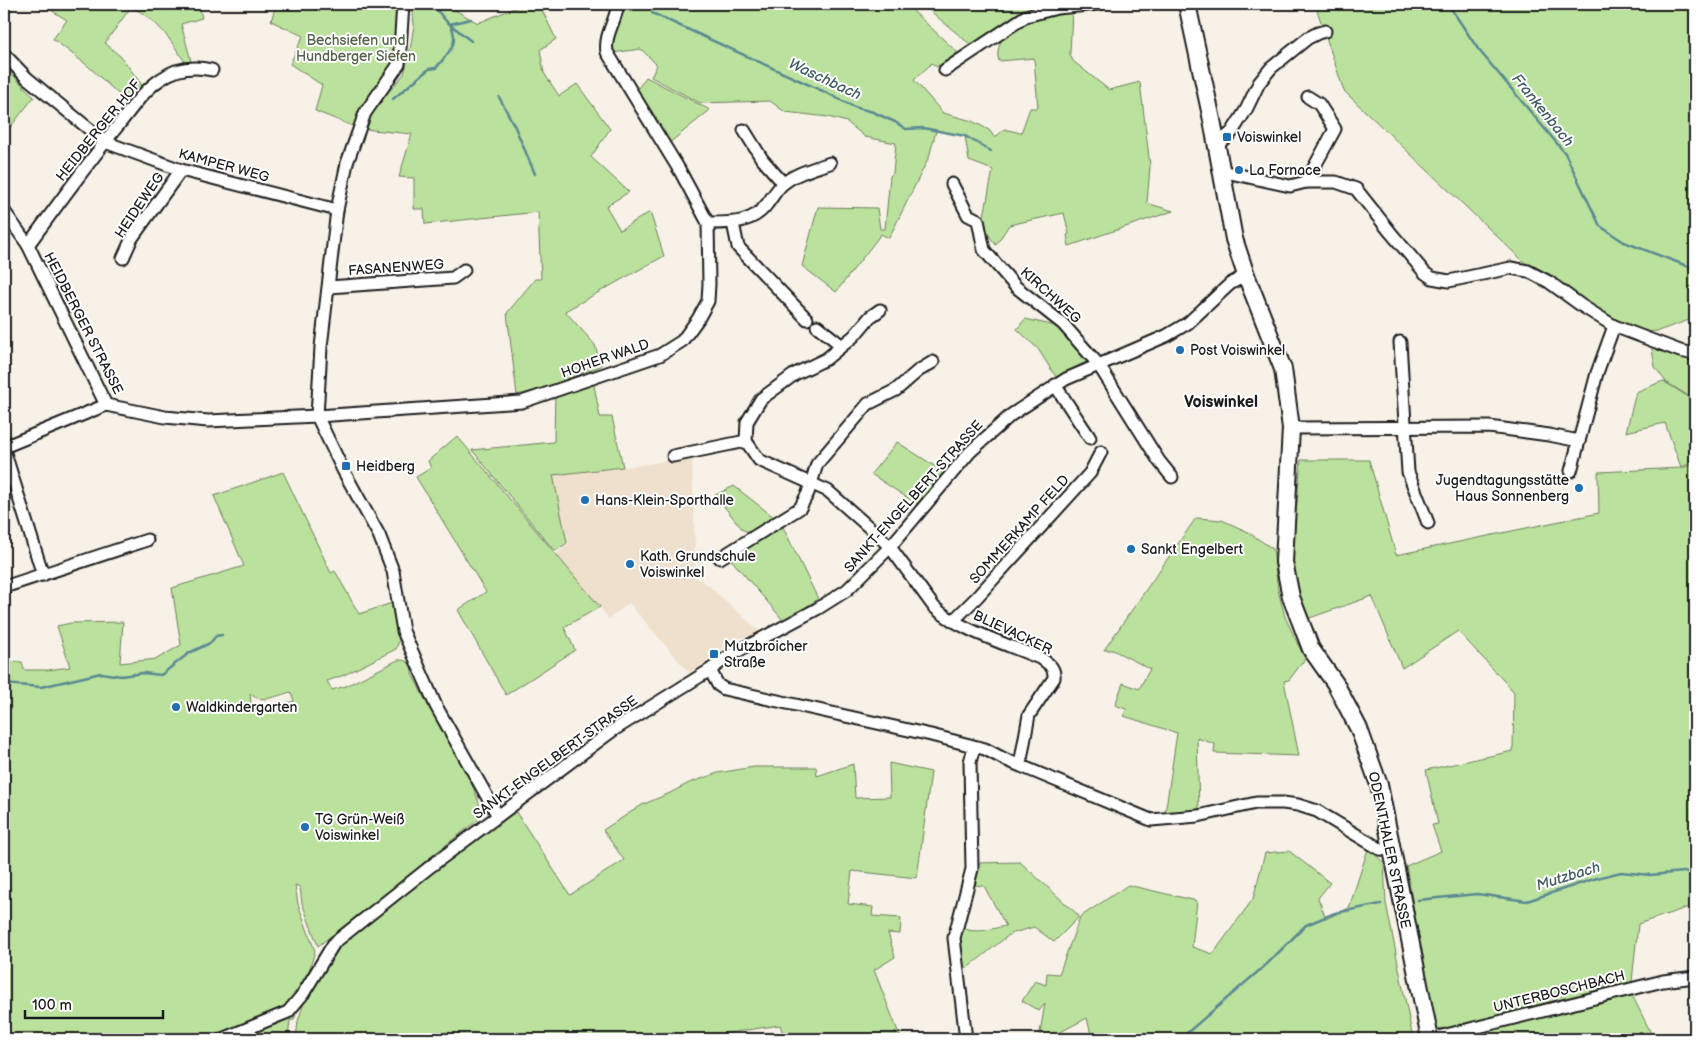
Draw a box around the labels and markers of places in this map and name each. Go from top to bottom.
place label: Voiswinkel [1237,129,1301,146]
marker: Voiswinkel [1221,131,1233,143]
place label: La Fornace [1249,162,1321,179]
marker: La Fornace [1233,164,1245,176]
place label: Post Voiswinkel [1190,342,1285,359]
marker: Post Voiswinkel [1174,344,1186,356]
place label: Heidberg [356,458,415,475]
marker: Heidberg [340,460,352,472]
place label: Jugendtagungsstätte Haus Sonnenberg [1436,472,1569,505]
marker: Jugendtagungsstätte Haus Sonnenberg [1573,482,1585,494]
place label: Hans-Klein-Sporthalle [595,492,734,509]
marker: Hans-Klein-Sporthalle [579,494,591,506]
place label: Sankt Engelbert [1141,541,1244,558]
marker: Sankt Engelbert [1125,543,1137,555]
place label: Kath. Grundschule Voiswinkel [640,548,756,581]
marker: Kath. Grundschule Voiswinkel [624,558,636,570]
place label: Mutzbroicher Straße [724,638,808,671]
marker: Mutzbroicher Straße [708,648,720,660]
place label: Waldkindergarten [186,699,297,716]
marker: Waldkindergarten [170,701,182,713]
place label: TG Grün-Weiß Voiswinkel [315,811,404,844]
marker: TG Grün-Weiß Voiswinkel [299,821,311,833]

